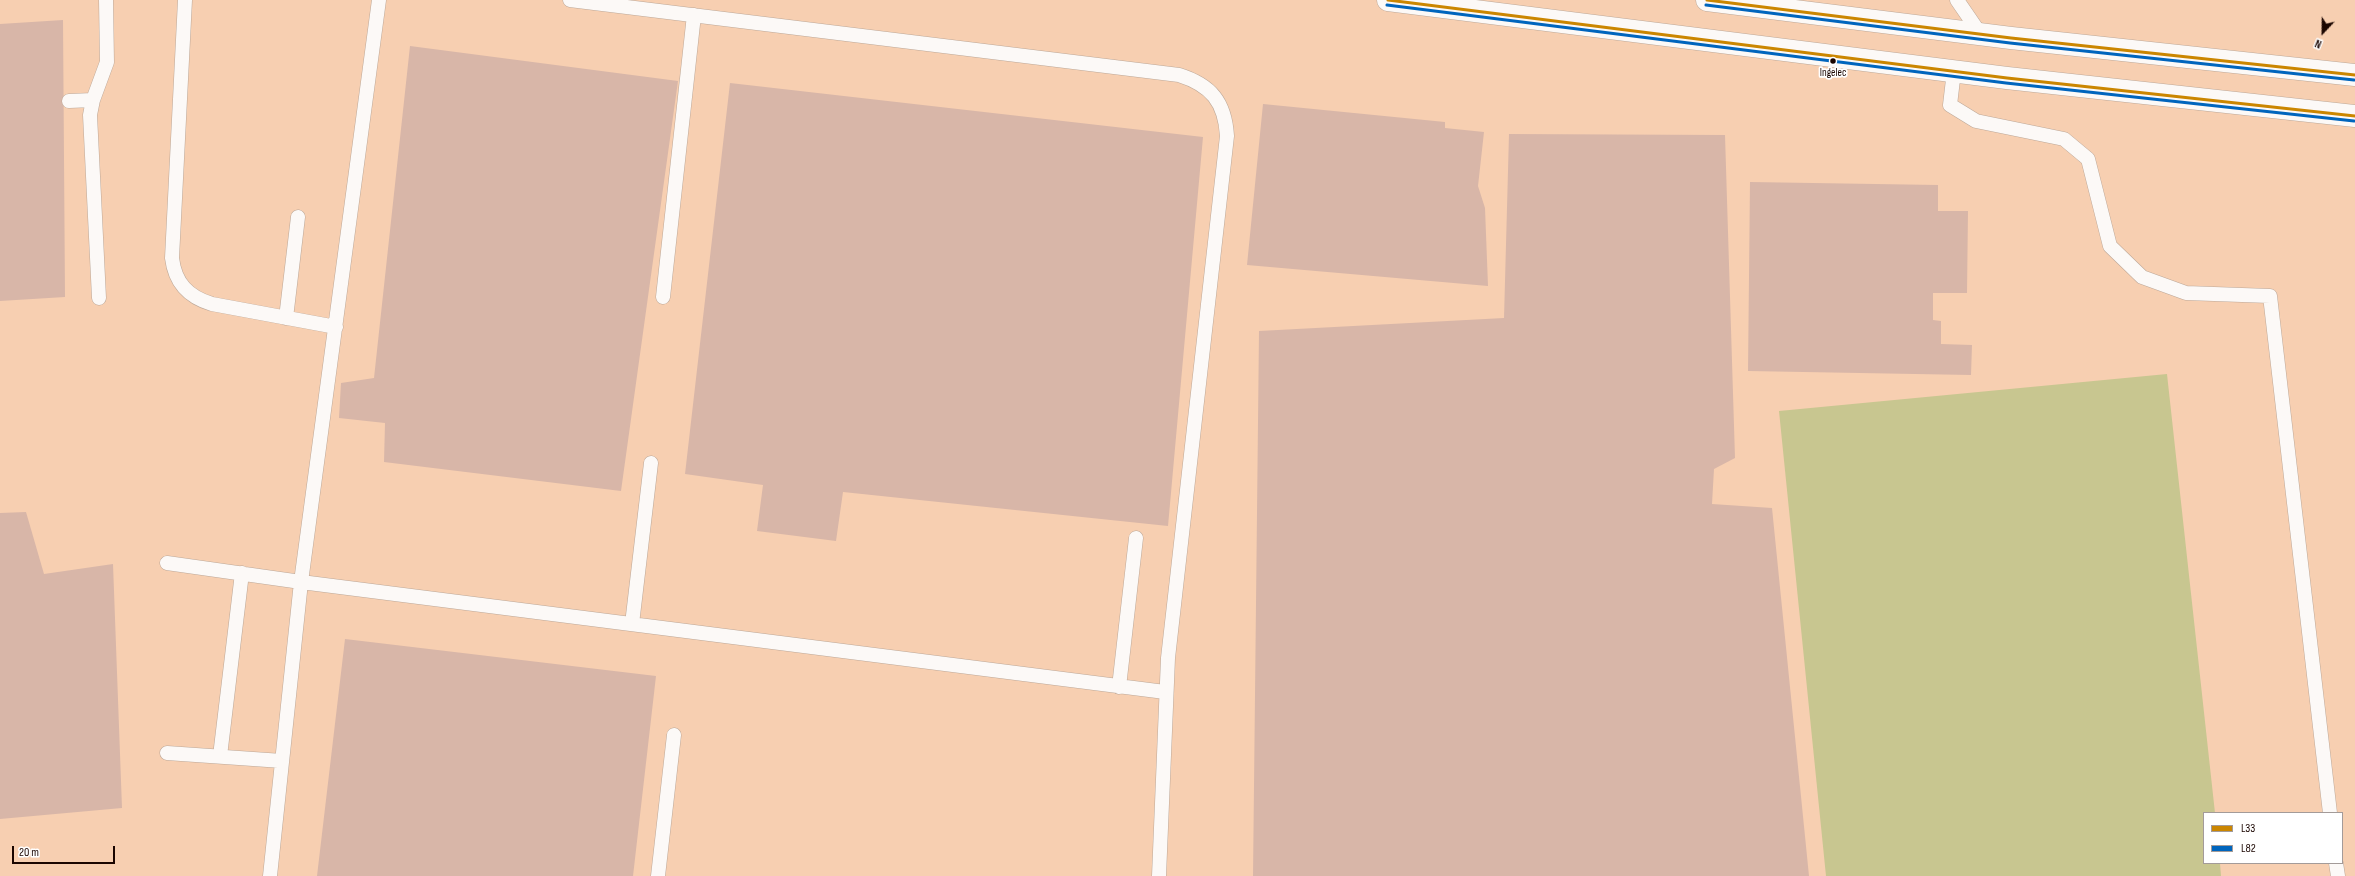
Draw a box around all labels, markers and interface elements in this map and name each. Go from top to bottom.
north arrow [2303,12,2343,52]
text: N [2313,36,2323,51]
marker: Ingelec [1828,56,1838,66]
place label: Ingelec [1820,66,1846,80]
legend [2203,812,2343,864]
text: L33 [2241,821,2255,836]
scale bar [14,838,117,864]
text: L82 [2241,841,2256,856]
text: 20 m [19,845,39,860]

